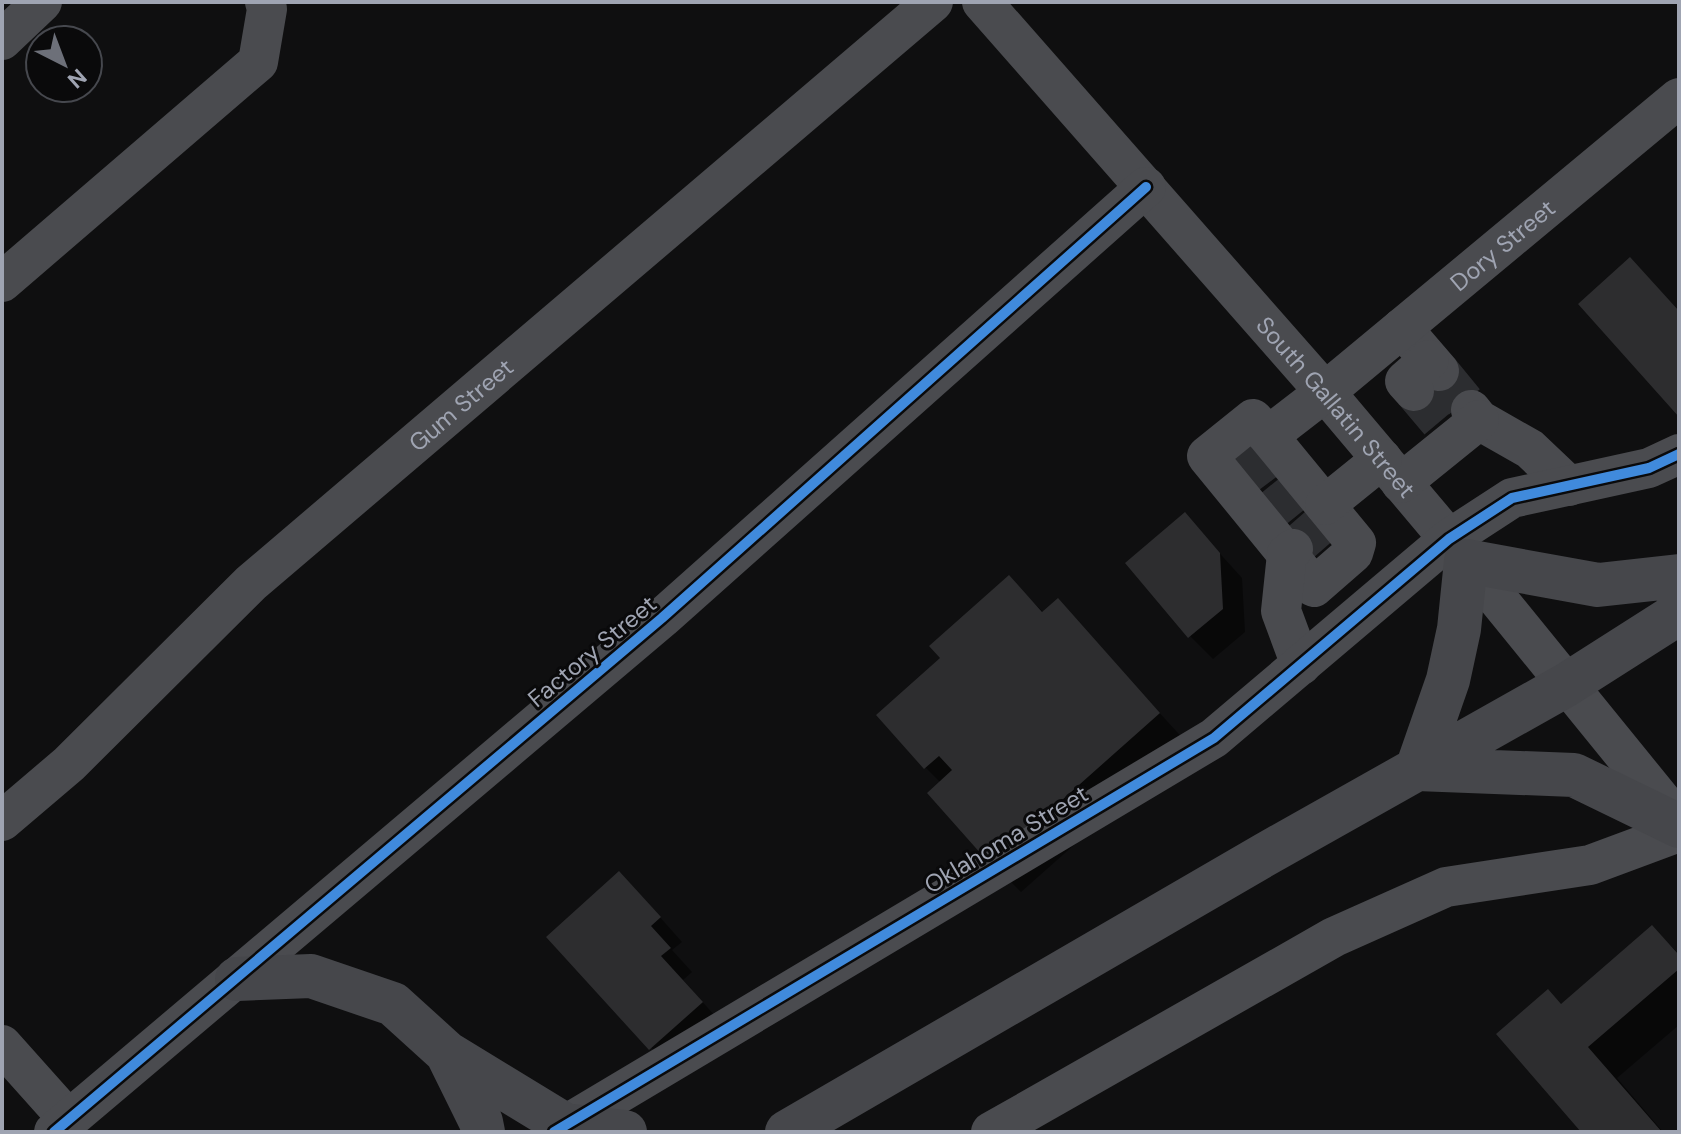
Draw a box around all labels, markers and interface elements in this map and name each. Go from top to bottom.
north arrow [24,24,104,104]
text: N [61,62,93,95]
street label: Dory Street [1443,192,1561,297]
street label: South Gallatin Street [1250,310,1423,504]
street label: Gum Street [402,351,519,458]
street label: Factory Street [521,588,663,714]
street label: Oklahoma Street [918,778,1094,900]

